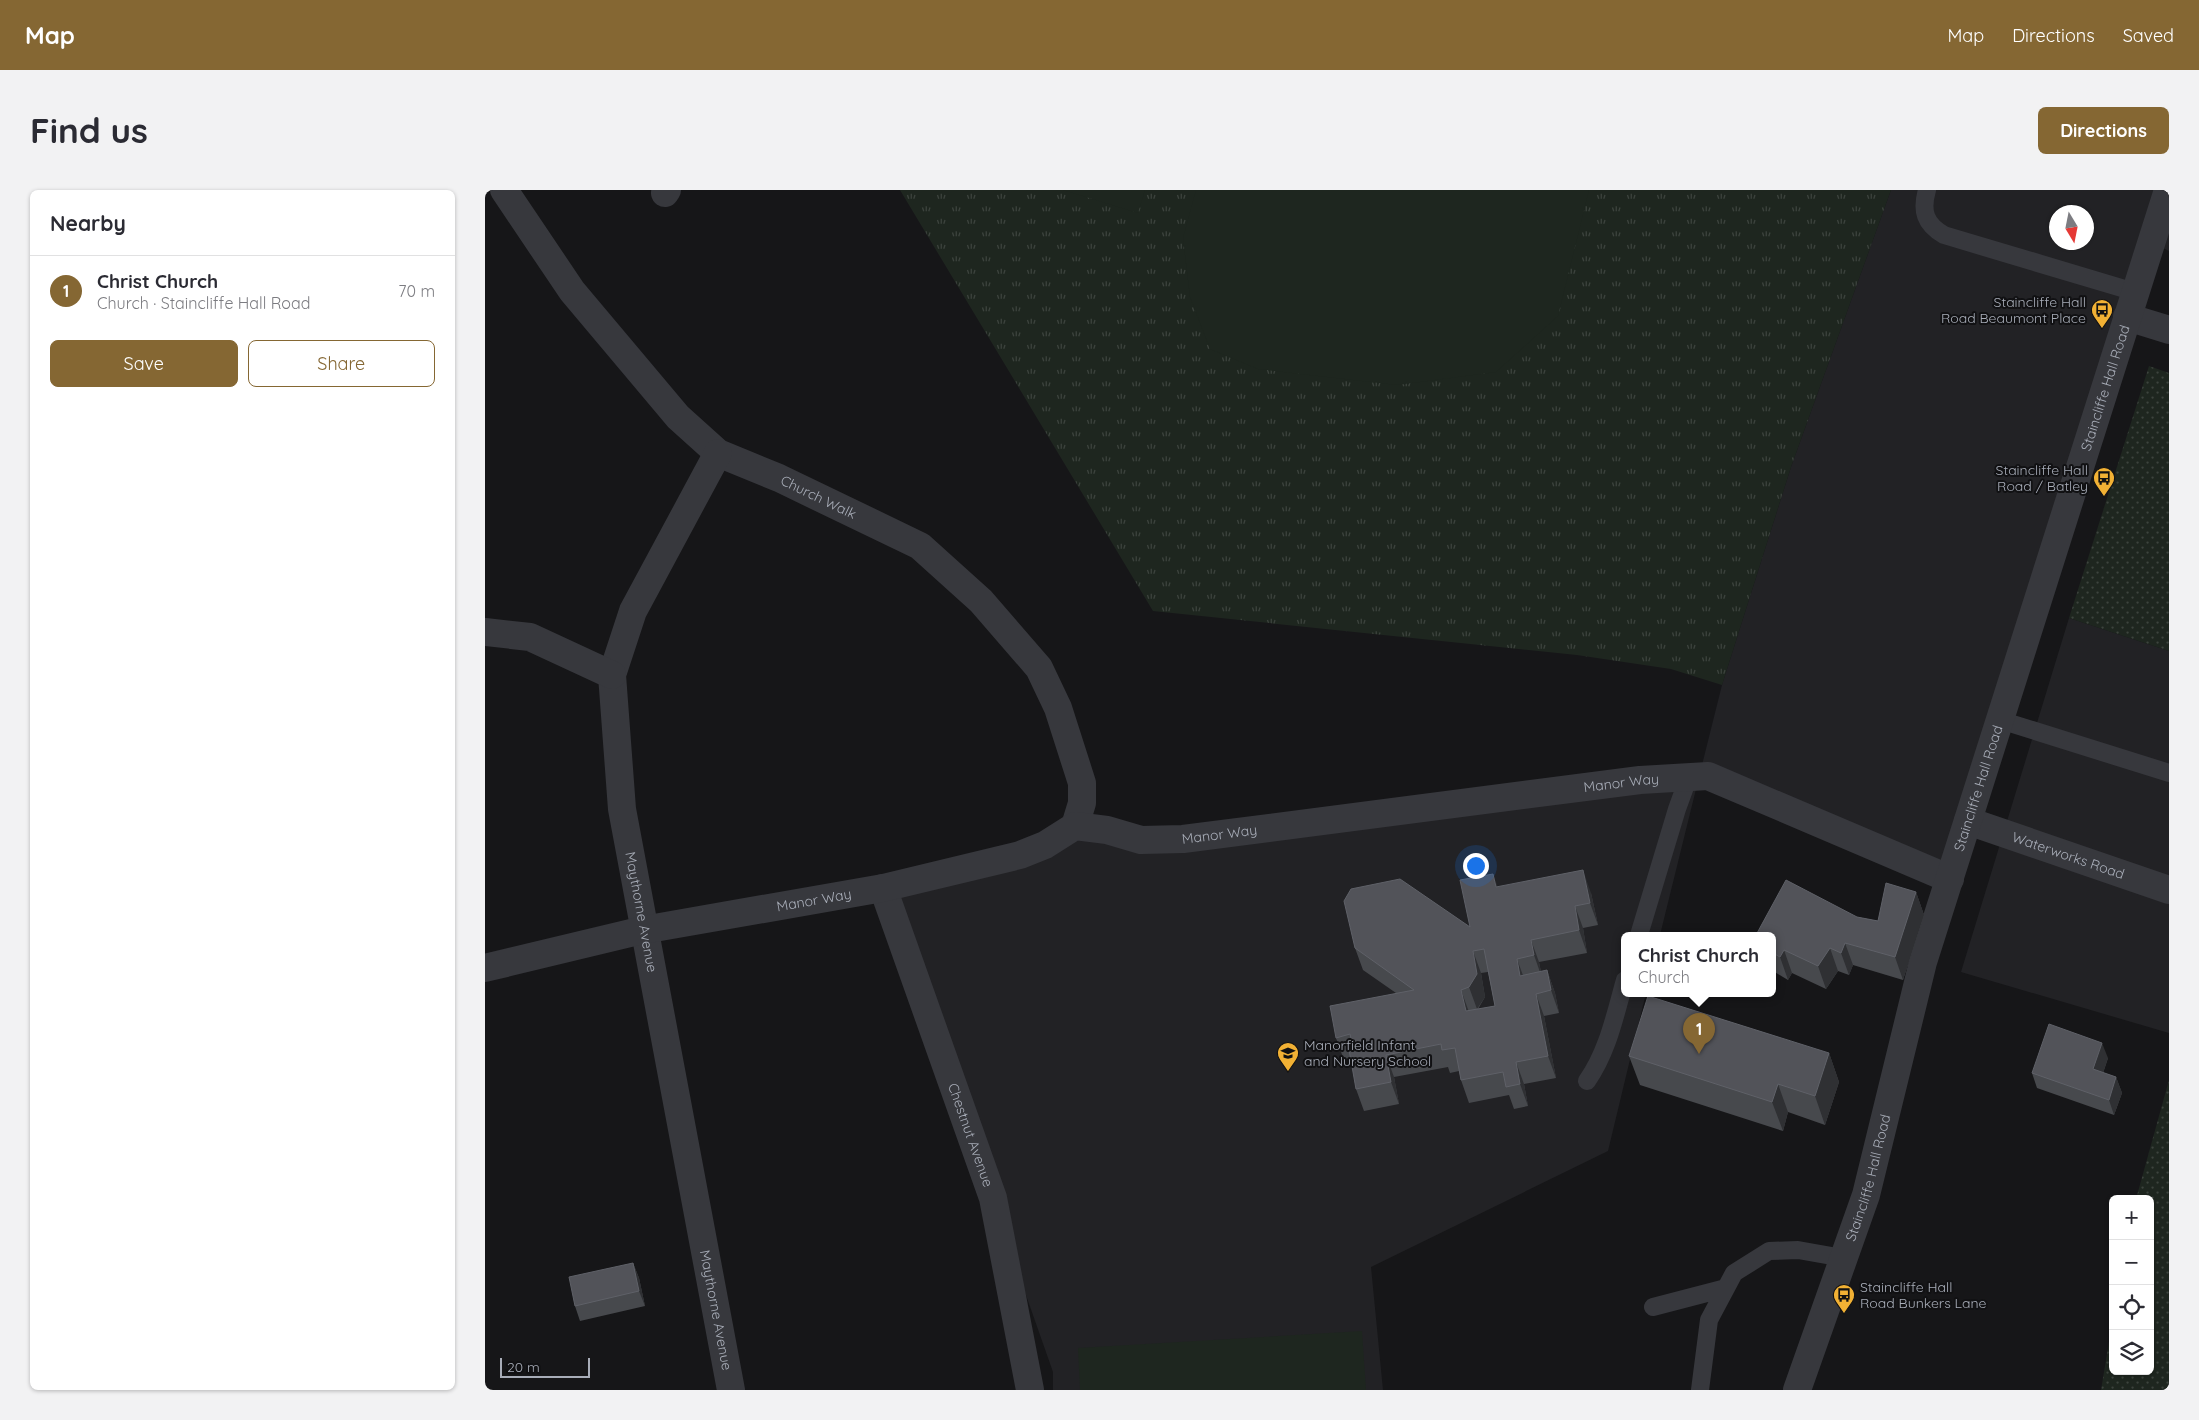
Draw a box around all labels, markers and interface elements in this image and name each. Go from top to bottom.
text: Map [25,20,75,50]
text: Map [1947,24,1984,47]
text: Directions [2012,24,2095,47]
text: Saved [2123,24,2174,47]
button: Directions [2038,107,2169,154]
text: Find us [30,108,148,152]
north arrow [2049,205,2094,250]
text: Nearby [50,210,126,236]
text: Christ Church [97,269,218,293]
text: 1 [63,281,69,301]
text: 70 m [398,281,435,301]
text: Church · Staincliffe Hall Road [97,293,310,313]
place label: Staincliffe Hall Road Beaumont Place [1941,293,2086,327]
bus stop icon: Staincliffe Hall Road Beaumont Place [2090,298,2114,329]
street label: Staincliffe Hall Road [2077,323,2134,453]
button: Save [50,340,238,387]
button: Share [248,340,435,387]
place label: Staincliffe Hall Road / Batley [1996,461,2088,495]
bus stop icon: Staincliffe Hall Road / Batley [2092,466,2116,497]
street label: Church Walk [778,471,859,523]
street label: Staincliffe Hall Road [1950,723,2007,853]
street label: Manor Way [1582,770,1659,796]
street label: Manor Way [1181,821,1258,848]
street label: Waterworks Road [2010,828,2127,883]
street label: Maythorne Avenue [621,850,661,974]
your location [1463,853,1489,879]
street label: Manor Way [775,885,853,915]
popup [1621,932,1776,997]
text: Christ Church [1638,943,1759,967]
text: Church [1638,967,1690,987]
pin: 1 [1683,1013,1715,1054]
place label: Manorfield Infant and Nursery School [1304,1036,1431,1070]
school or university icon: Manorfield Infant and Nursery School [1276,1041,1300,1072]
street label: Chestnut Avenue [944,1081,997,1189]
street label: Staincliffe Hall Road [1841,1112,1894,1244]
map controls [2109,1195,2154,1375]
button: + [2109,1195,2154,1240]
button: − [2109,1240,2154,1285]
street label: Maythorne Avenue [696,1248,736,1372]
place label: Staincliffe Hall Road Bunkers Lane [1860,1278,1987,1312]
bus stop icon: Staincliffe Hall Road Bunkers Lane [1832,1283,1856,1314]
button: locate [2109,1285,2154,1330]
button: layers [2109,1330,2154,1375]
scale bar [500,1355,590,1378]
text: 20 m [507,1358,540,1376]

